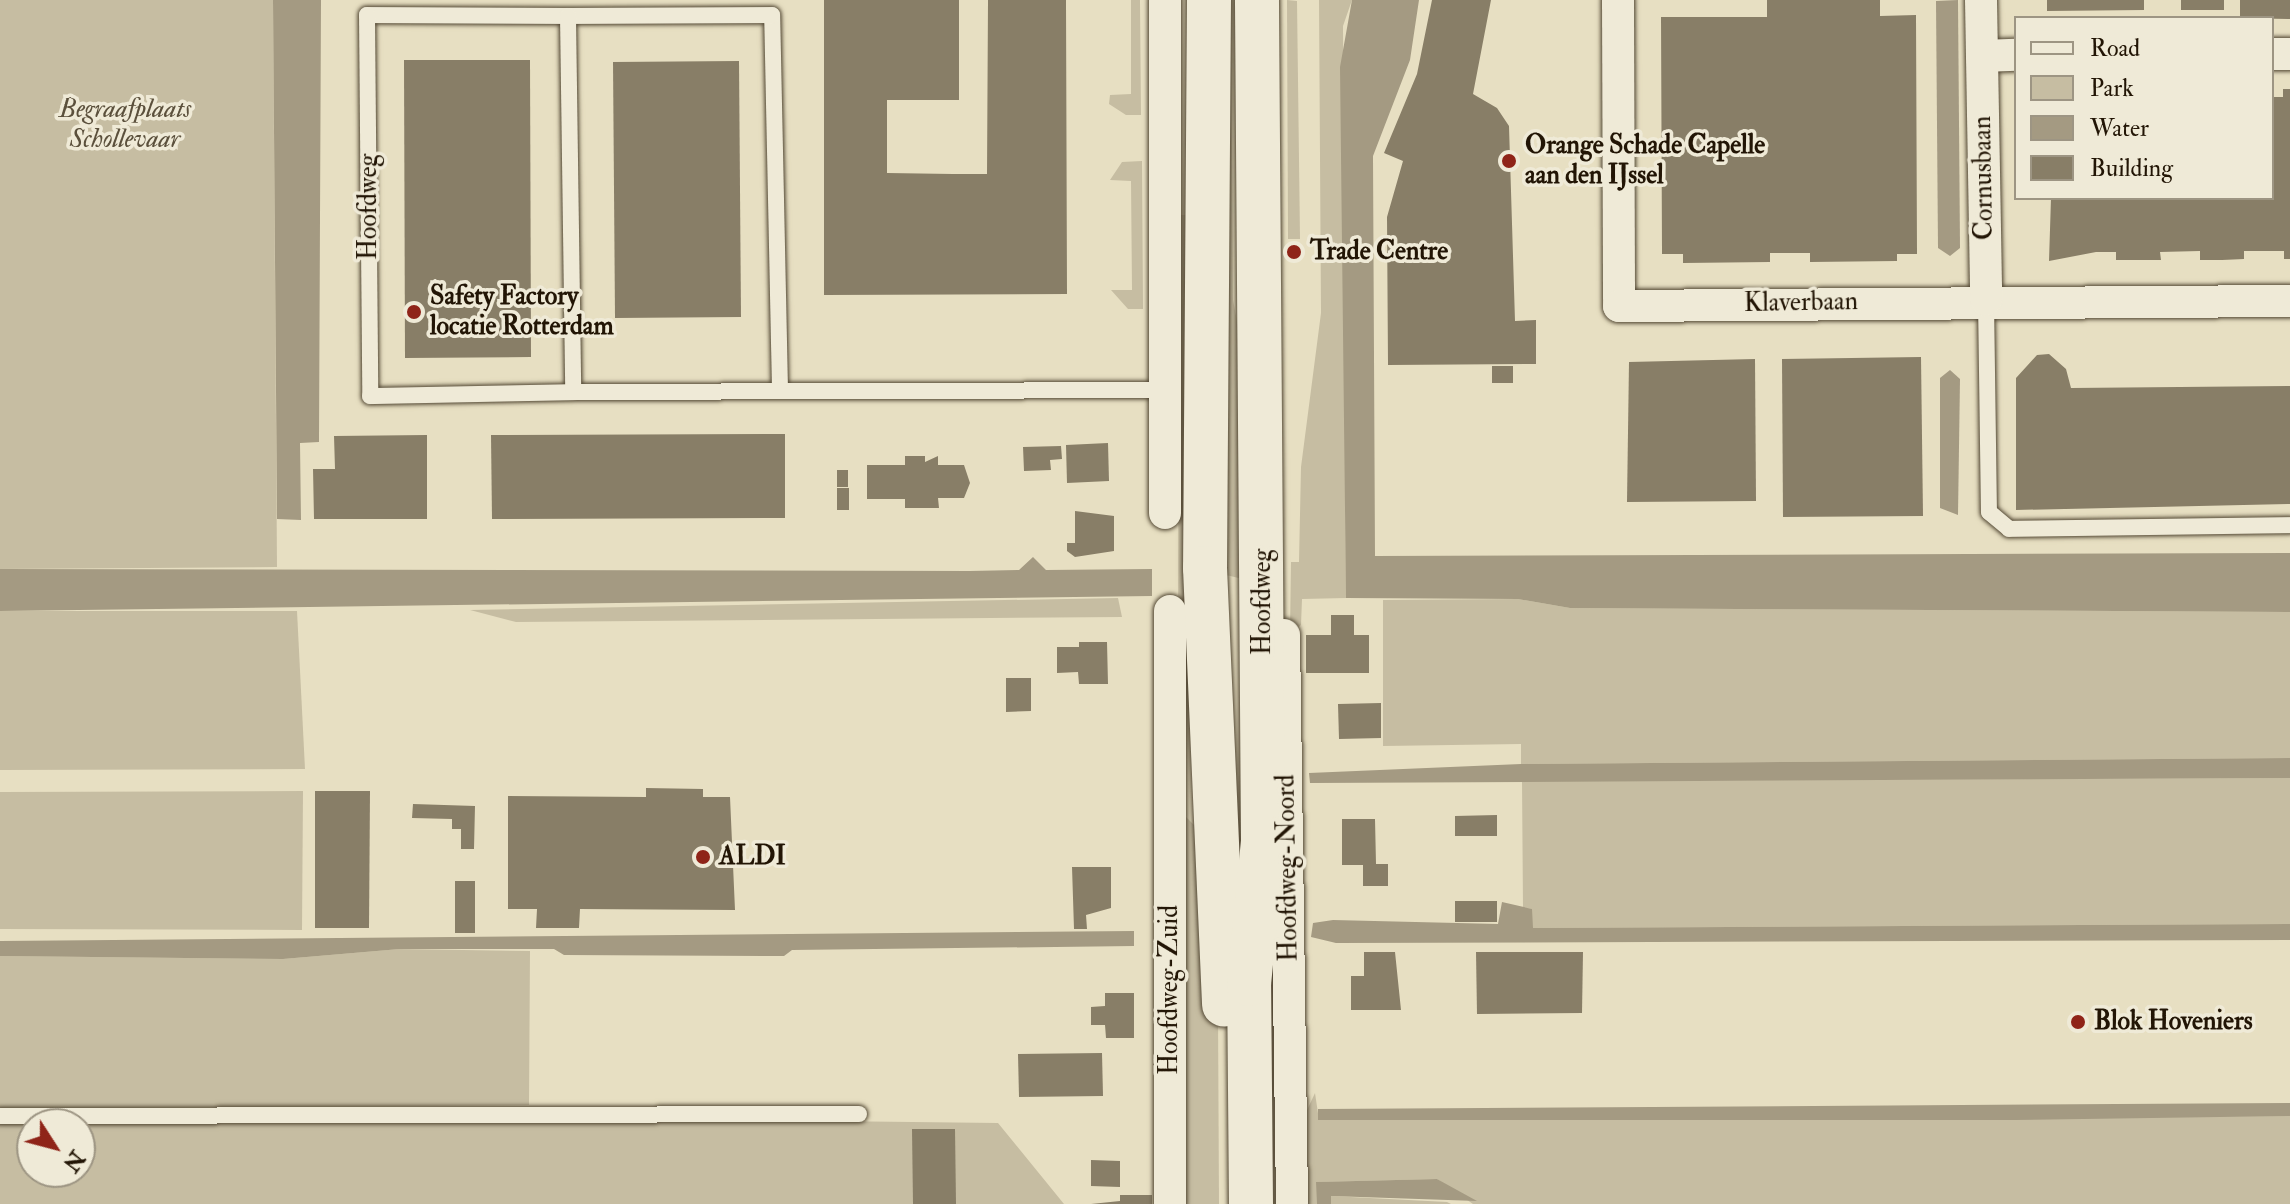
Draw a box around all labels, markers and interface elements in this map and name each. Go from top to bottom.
legend [2014,16,2274,200]
text: Road [2090,33,2140,64]
text: Park [2090,73,2134,104]
park label: Begraafplaats Schollevaar [59,94,191,156]
text: Water [2090,113,2149,144]
street label: Cornusbaan [1967,116,2001,240]
place label: Orange Schade Capelle aan den IJssel [1525,130,1765,192]
marker: Orange Schade Capelle aan den IJssel [1500,152,1518,170]
text: Building [2090,153,2173,184]
street label: Hoofdweg [353,154,385,260]
place label: Trade Centre [1310,236,1448,268]
marker: Trade Centre [1285,243,1303,261]
place label: Safety Factory locatie Rotterdam [430,281,614,342]
street label: Klaverbaan [1744,286,1858,320]
marker: Safety Factory locatie Rotterdam [405,303,423,321]
street label: Hoofdweg [1247,549,1279,655]
street label: Hoofdweg-Noord [1271,774,1305,962]
place label: ALDI [719,841,786,873]
marker: ALDI [694,848,712,866]
street label: Hoofdweg-Zuid [1154,905,1186,1075]
place label: Blok Hoveniers [2094,1006,2253,1038]
marker: Blok Hoveniers [2069,1013,2087,1031]
north arrow [16,1108,96,1188]
text: N [57,1145,91,1177]

